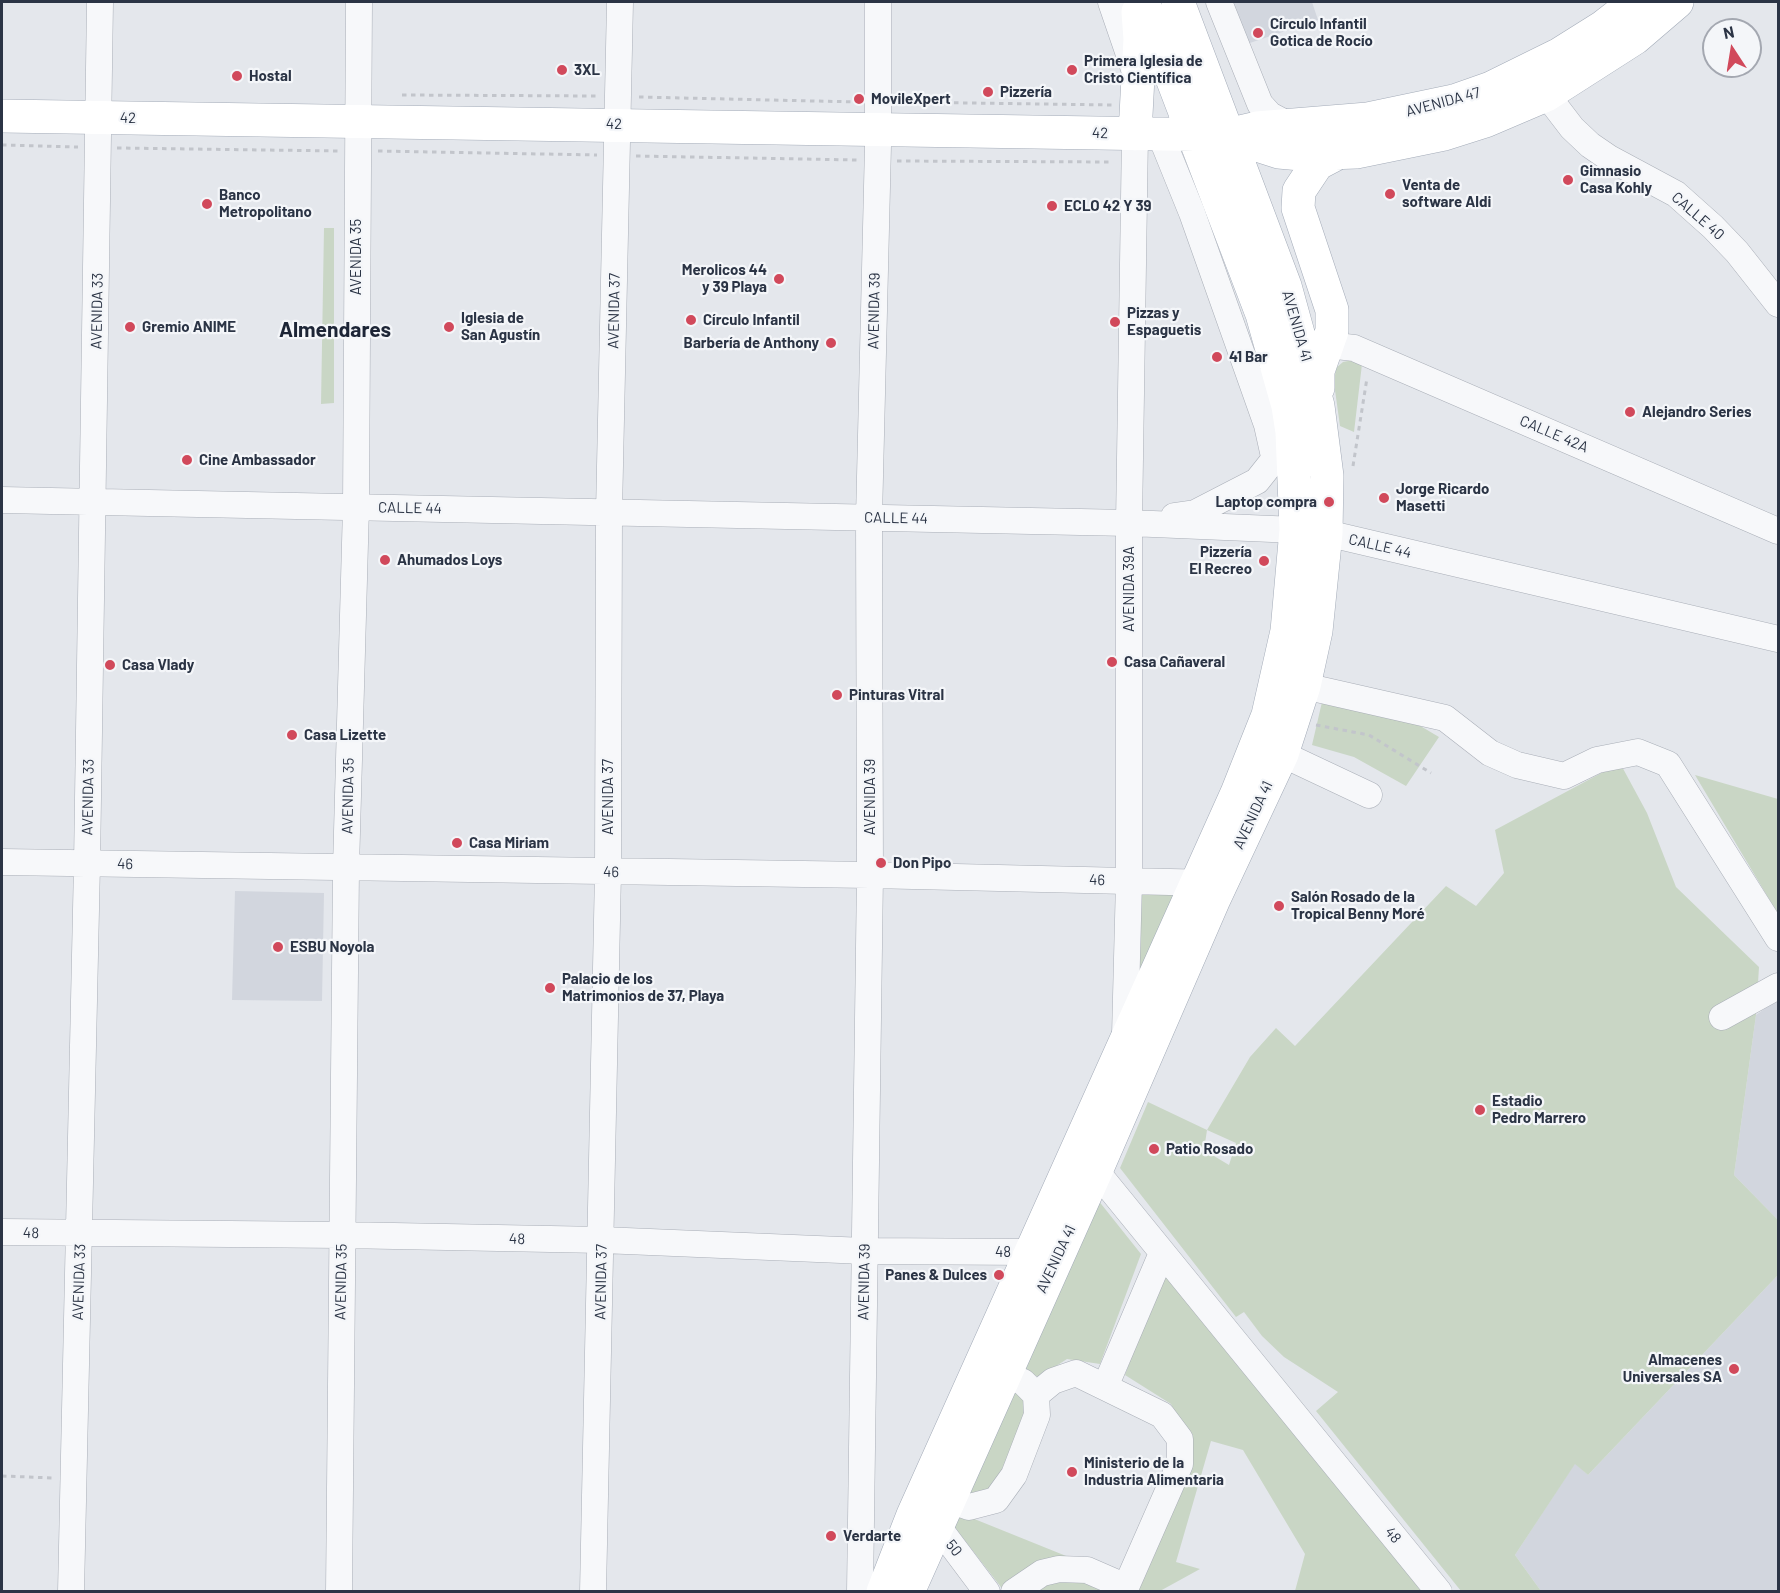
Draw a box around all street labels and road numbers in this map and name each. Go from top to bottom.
street label: AVENIDA 47 [1404,83,1482,121]
street label: 42 [120,109,136,127]
street label: 42 [606,115,622,133]
street label: 42 [1092,124,1108,142]
street label: CALLE 40 [1668,188,1728,244]
street label: AVENIDA 35 [347,219,365,295]
street label: AVENIDA 33 [87,273,107,349]
street label: AVENIDA 37 [604,273,624,349]
street label: AVENIDA 39 [864,273,884,349]
street label: AVENIDA 41 [1278,288,1316,364]
street label: CALLE 42A [1517,412,1591,456]
street label: CALLE 44 [378,498,442,518]
street label: CALLE 44 [864,508,928,528]
street label: CALLE 44 [1347,530,1413,562]
street label: AVENIDA 39A [1120,546,1138,632]
street label: AVENIDA 35 [338,758,358,834]
street label: AVENIDA 33 [78,759,98,835]
street label: AVENIDA 37 [599,759,617,835]
street label: AVENIDA 39 [861,759,879,835]
street label: AVENIDA 41 [1229,778,1277,852]
street label: 46 [117,855,133,873]
street label: 46 [603,863,619,881]
street label: 46 [1089,871,1105,889]
street label: AVENIDA 41 [1032,1222,1080,1296]
street label: 48 [23,1224,39,1242]
street label: 48 [509,1230,525,1248]
street label: AVENIDA 33 [69,1243,89,1321]
street label: 48 [995,1243,1011,1261]
street label: AVENIDA 35 [331,1244,351,1320]
street label: AVENIDA 37 [591,1244,611,1320]
street label: AVENIDA 39 [854,1244,874,1320]
street label: 48 [1381,1523,1405,1547]
street label: 50 [942,1536,966,1560]

